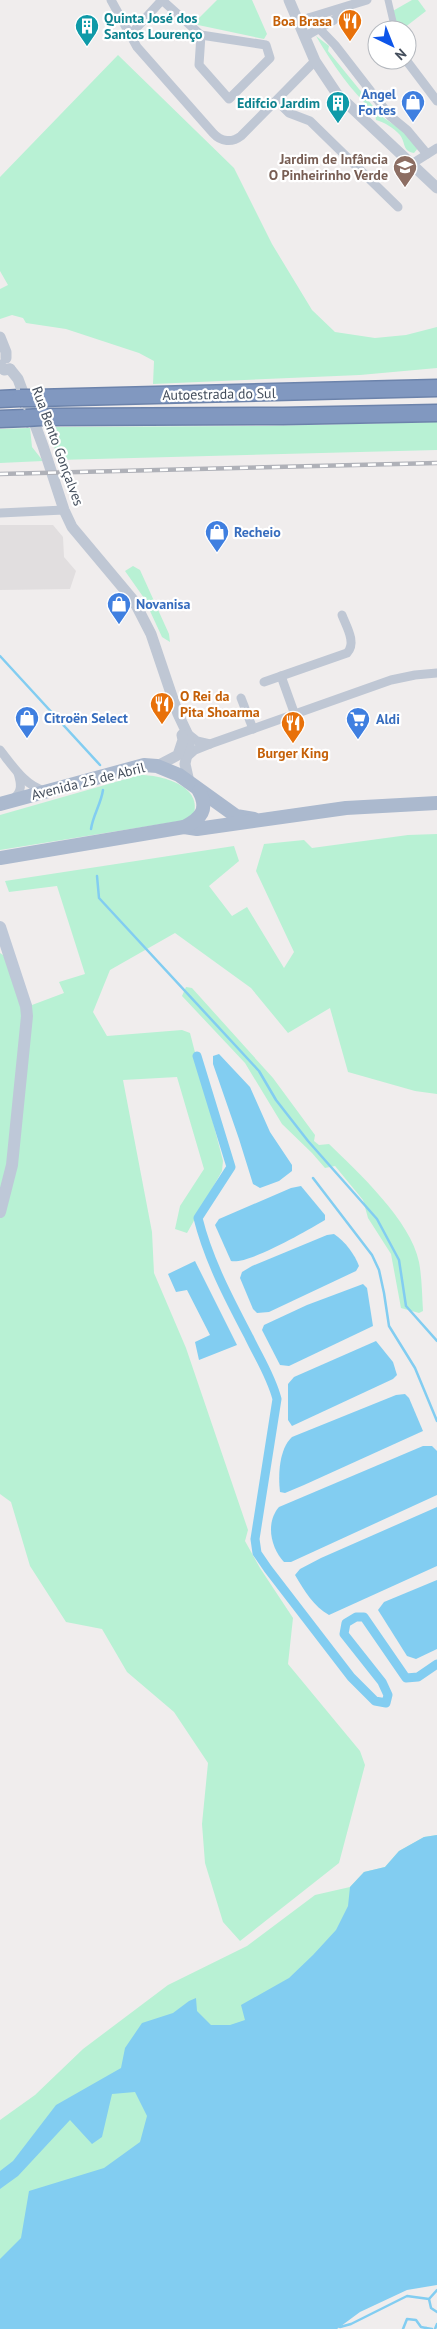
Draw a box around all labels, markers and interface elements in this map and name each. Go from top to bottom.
restaurant icon: Boa Brasa [337,8,363,42]
place label: Quinta José dos Santos Lourenço [104,9,203,43]
place label: Boa Brasa [273,12,332,30]
building icon: Quinta José dos Santos Lourenço [74,13,100,47]
north arrow [367,20,417,70]
text: N [391,45,410,64]
place label: Angel Fortes [358,85,397,119]
shop icon: Angel Fortes [400,89,426,123]
building icon: Edifcio Jardim [325,90,351,124]
place label: Edifcio Jardim [237,94,320,112]
place label: Jardim de Infância O Pinheirinho Verde [269,150,388,184]
school or university icon: Jardim de Infância O Pinheirinho Verde [392,154,418,188]
street label: Rua Bento Gonçalves [28,384,88,508]
street label: Autoestrada do Sul [162,384,276,404]
shop icon: Recheio [204,519,230,553]
place label: Recheio [234,523,281,541]
shop icon: Novanisa [106,591,132,625]
place label: Novanisa [136,595,190,613]
place label: O Rei da Pita Shoarma [180,687,260,721]
restaurant icon: O Rei da Pita Shoarma [149,691,175,725]
shop icon: Citroën Select [14,705,40,739]
supermarket icon: Aldi [345,706,371,740]
place label: Citroën Select [44,709,128,727]
restaurant icon: Burger King [280,710,306,744]
place label: Aldi [376,710,400,728]
place label: Burger King [257,744,329,762]
street label: Avenida 25 de Abril [29,758,147,804]

